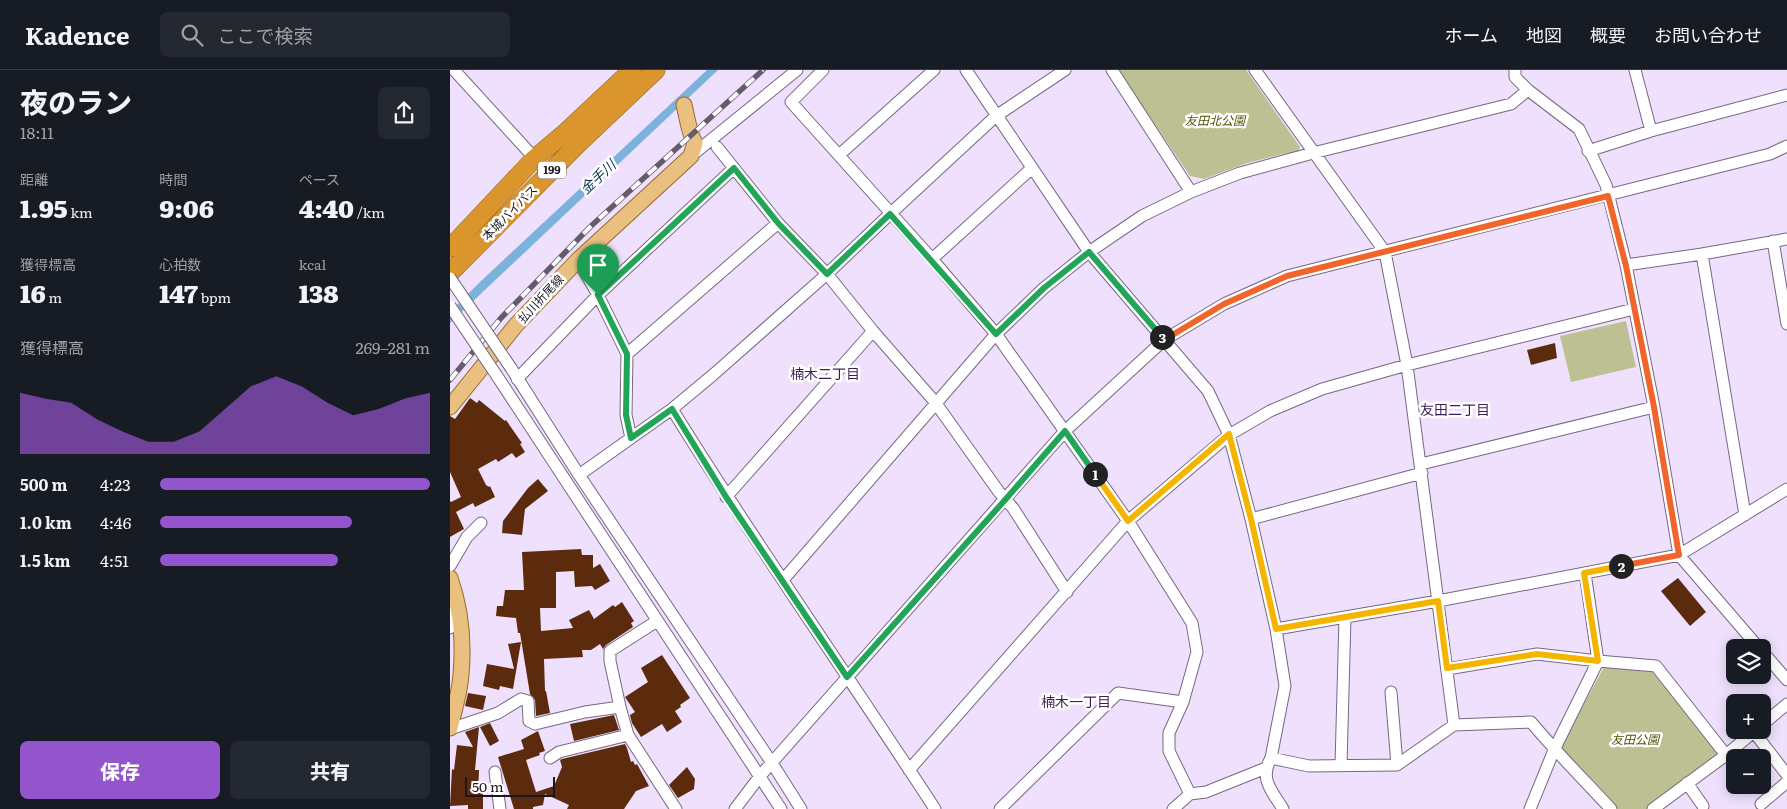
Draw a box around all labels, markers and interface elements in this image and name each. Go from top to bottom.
search box [160,12,510,57]
text: Kadence [25,17,130,52]
icon: search [178,21,206,49]
text: ここで検索 [218,21,313,49]
text: ホーム [1445,21,1498,48]
text: 地図 [1526,21,1562,48]
text: 概要 [1590,21,1626,48]
text: お問い合わせ [1654,21,1762,48]
text: 夜のラン [20,80,132,122]
button: share [378,87,430,139]
park label: 友田北公園 [1185,111,1247,129]
text: 18:11 [20,120,54,144]
water label: 金手川 [575,153,621,198]
road number: 199 [538,162,566,178]
text: 距離 [20,169,48,189]
text: 時間 [159,169,187,189]
text: ペース [299,169,340,189]
street label: 本城バイパス [478,181,541,244]
text: 1.95 [20,189,68,226]
text: 9:06 [159,189,214,226]
text: 4:40 [299,189,354,226]
text: km [68,202,92,222]
text: /km [354,202,385,222]
pin [577,244,619,295]
icon: arrive [584,251,612,279]
text: 獲得標高 [20,254,76,274]
text: 心拍数 [159,254,201,274]
text: kcal [299,254,326,274]
street label: 払川折尾線 [513,270,567,326]
text: 16 [20,274,46,311]
text: 147 [159,274,198,311]
text: 138 [299,274,339,311]
text: m [46,287,62,307]
text: bpm [198,287,231,307]
pin: 3 [1150,324,1174,350]
text: 3 [1159,327,1166,347]
text: 獲得標高 [20,335,84,359]
text: 269–281 m [355,335,430,359]
district label: 楠木二丁目 [790,363,860,383]
district label: 友田二丁目 [1420,399,1490,419]
pin: 1 [1082,462,1108,486]
text: 1 [1093,464,1098,484]
text: 500 m [20,472,68,496]
text: 4:23 [100,472,131,496]
text: 1.0 km [20,510,72,534]
text: 4:46 [100,510,131,534]
text: 1.5 km [20,548,70,572]
text: 4:51 [100,548,129,572]
pin: 2 [1608,554,1634,578]
text: 2 [1618,556,1625,576]
map controls [1726,639,1771,794]
button: layers [1726,639,1771,684]
district label: 楠木一丁目 [1041,691,1111,711]
button: + [1726,694,1771,739]
park label: 友田公園 [1611,730,1661,748]
button: 保存 [20,741,220,799]
button: 共有 [230,741,430,799]
button: − [1726,749,1771,794]
scale bar [465,774,555,797]
text: 50 m [472,776,504,796]

